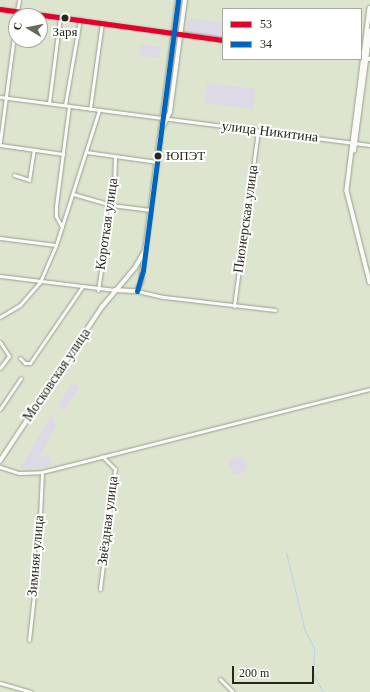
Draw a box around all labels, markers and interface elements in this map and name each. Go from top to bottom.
north arrow [8,8,48,48]
legend [222,8,362,60]
marker: Заря [60,13,70,23]
text: 53 [260,17,272,31]
text: С [11,21,24,31]
place label: Заря [53,24,77,40]
text: 34 [260,37,272,51]
street label: улица Никитина [221,118,319,146]
place label: ЮПЭТ [166,148,205,164]
marker: ЮПЭТ [153,151,163,161]
street label: Пионерская улица [230,164,262,274]
street label: Короткая улица [92,177,122,271]
street label: Московская улица [20,325,94,425]
street label: Звёздная улица [94,475,122,567]
street label: Зимняя улица [24,515,48,597]
scale bar [234,658,316,684]
text: 200 m [239,666,269,680]

